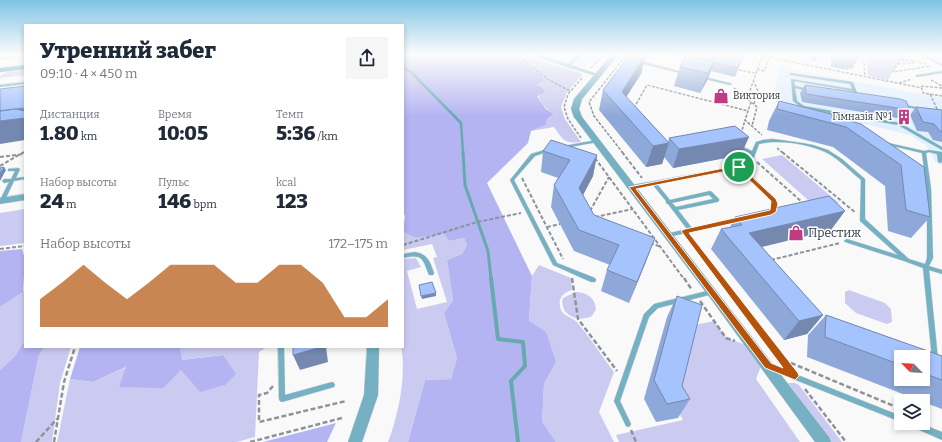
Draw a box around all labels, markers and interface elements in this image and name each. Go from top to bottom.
text: Утренний забег [40,37,216,64]
button: share [346,37,388,79]
text: 09:10 · 4 × 450 m [40,66,138,81]
shop icon: Виктория [712,87,730,105]
place label: Виктория [733,90,781,102]
text: Дистанция [40,108,100,121]
text: Время [158,108,192,121]
text: Темп [276,108,303,121]
building icon: Гімназія №1 [895,108,913,126]
place label: Гімназія №1 [832,111,892,123]
text: 1.80 [40,121,79,145]
text: 10:05 [158,121,208,145]
text: 5:36 [276,121,315,145]
text: km [79,130,97,143]
text: /km [315,130,338,143]
pin [722,150,756,184]
icon: arrive [728,156,750,178]
text: Набор высоты [40,176,117,189]
text: Пульс [158,176,189,189]
text: kcal [276,176,296,189]
text: 24 [40,189,64,213]
text: 146 [158,189,191,213]
text: 123 [276,189,308,213]
text: m [64,198,77,211]
text: bpm [191,198,217,211]
shop icon: Престиж [787,224,805,242]
place label: Престиж [808,226,861,240]
text: Набор высоты [40,236,131,251]
text: 172–175 m [328,236,388,251]
north arrow [894,350,930,386]
map controls [894,350,930,430]
button: layers [894,394,930,430]

